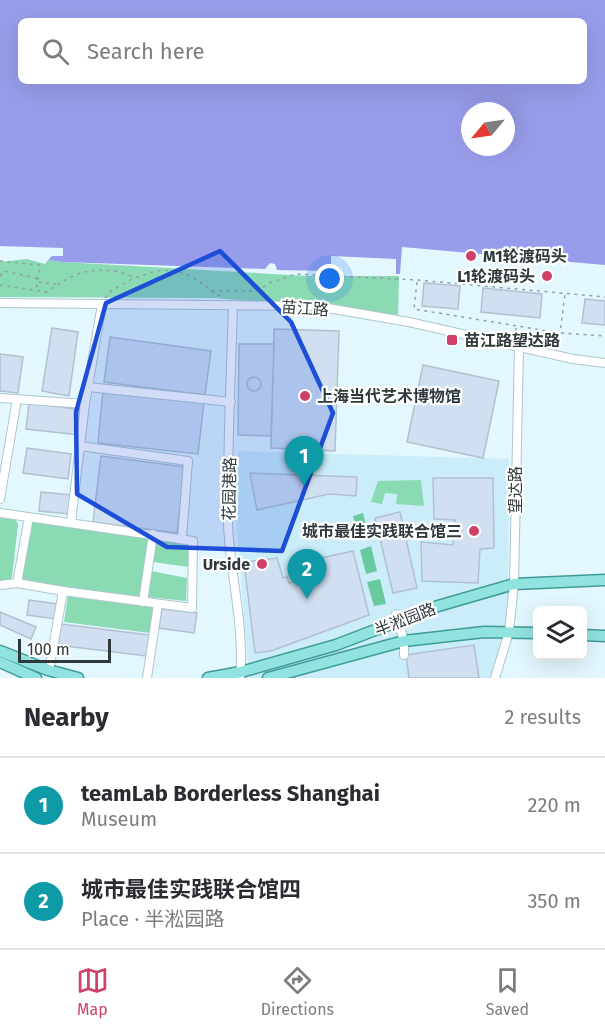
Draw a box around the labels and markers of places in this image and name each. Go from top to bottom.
place label: M1轮渡码头 [483,247,567,266]
marker: M1轮渡码头 [464,249,478,263]
place label: L1轮渡码头 [457,267,535,286]
marker: L1轮渡码头 [540,269,554,283]
place label: 苗江路望达路 [464,331,560,350]
marker: 苗江路望达路 [445,333,459,347]
place label: 上海当代艺术博物馆 [317,387,461,406]
marker: 上海当代艺术博物馆 [298,389,312,403]
pin: 1 [284,436,324,486]
place label: 城市最佳实践联合馆三 [302,522,462,541]
marker: 城市最佳实践联合馆三 [467,524,481,538]
pin: 2 [288,550,326,599]
place label: Urside [203,555,250,574]
marker: Urside [255,557,269,571]

